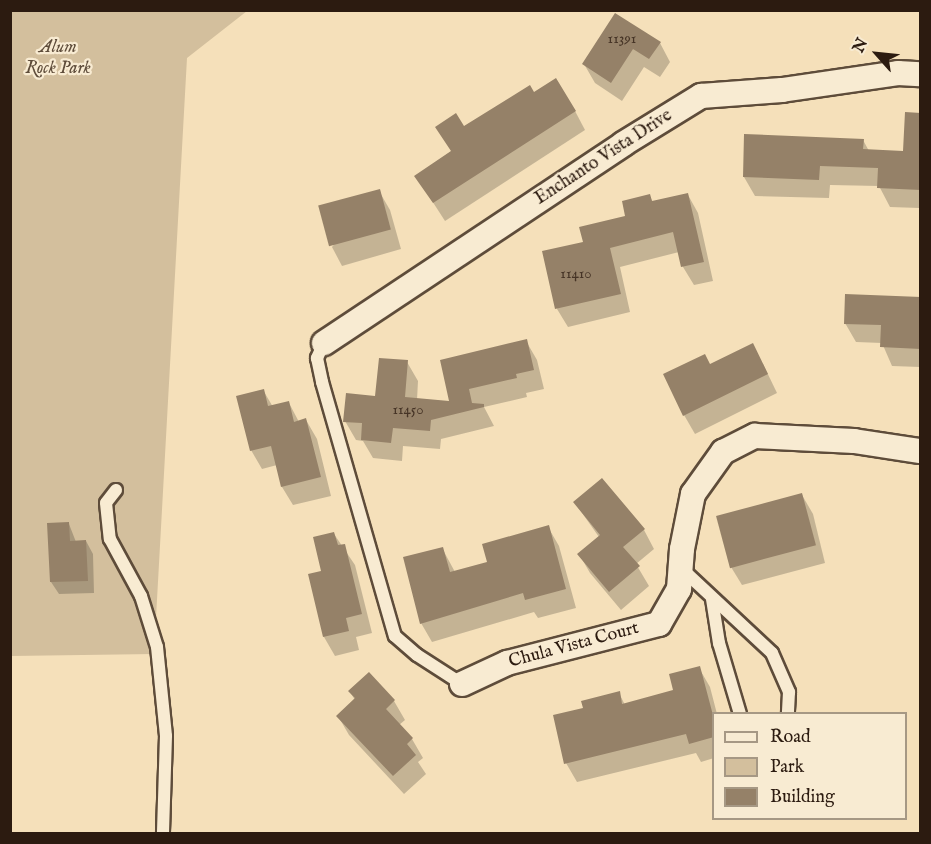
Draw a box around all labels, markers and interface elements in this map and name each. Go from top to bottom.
north arrow [847,24,907,84]
house number: 11391 [608,30,636,48]
text: N [849,35,873,57]
park label: Alum Rock Park [25,38,91,80]
street label: Enchanto Vista Drive [531,106,677,210]
house number: 11410 [560,265,592,283]
house number: 11450 [392,401,424,419]
street label: Chula Vista Court [507,618,641,674]
legend [712,712,907,820]
text: Road [770,726,811,749]
text: Park [770,756,804,779]
text: Building [770,786,835,809]

